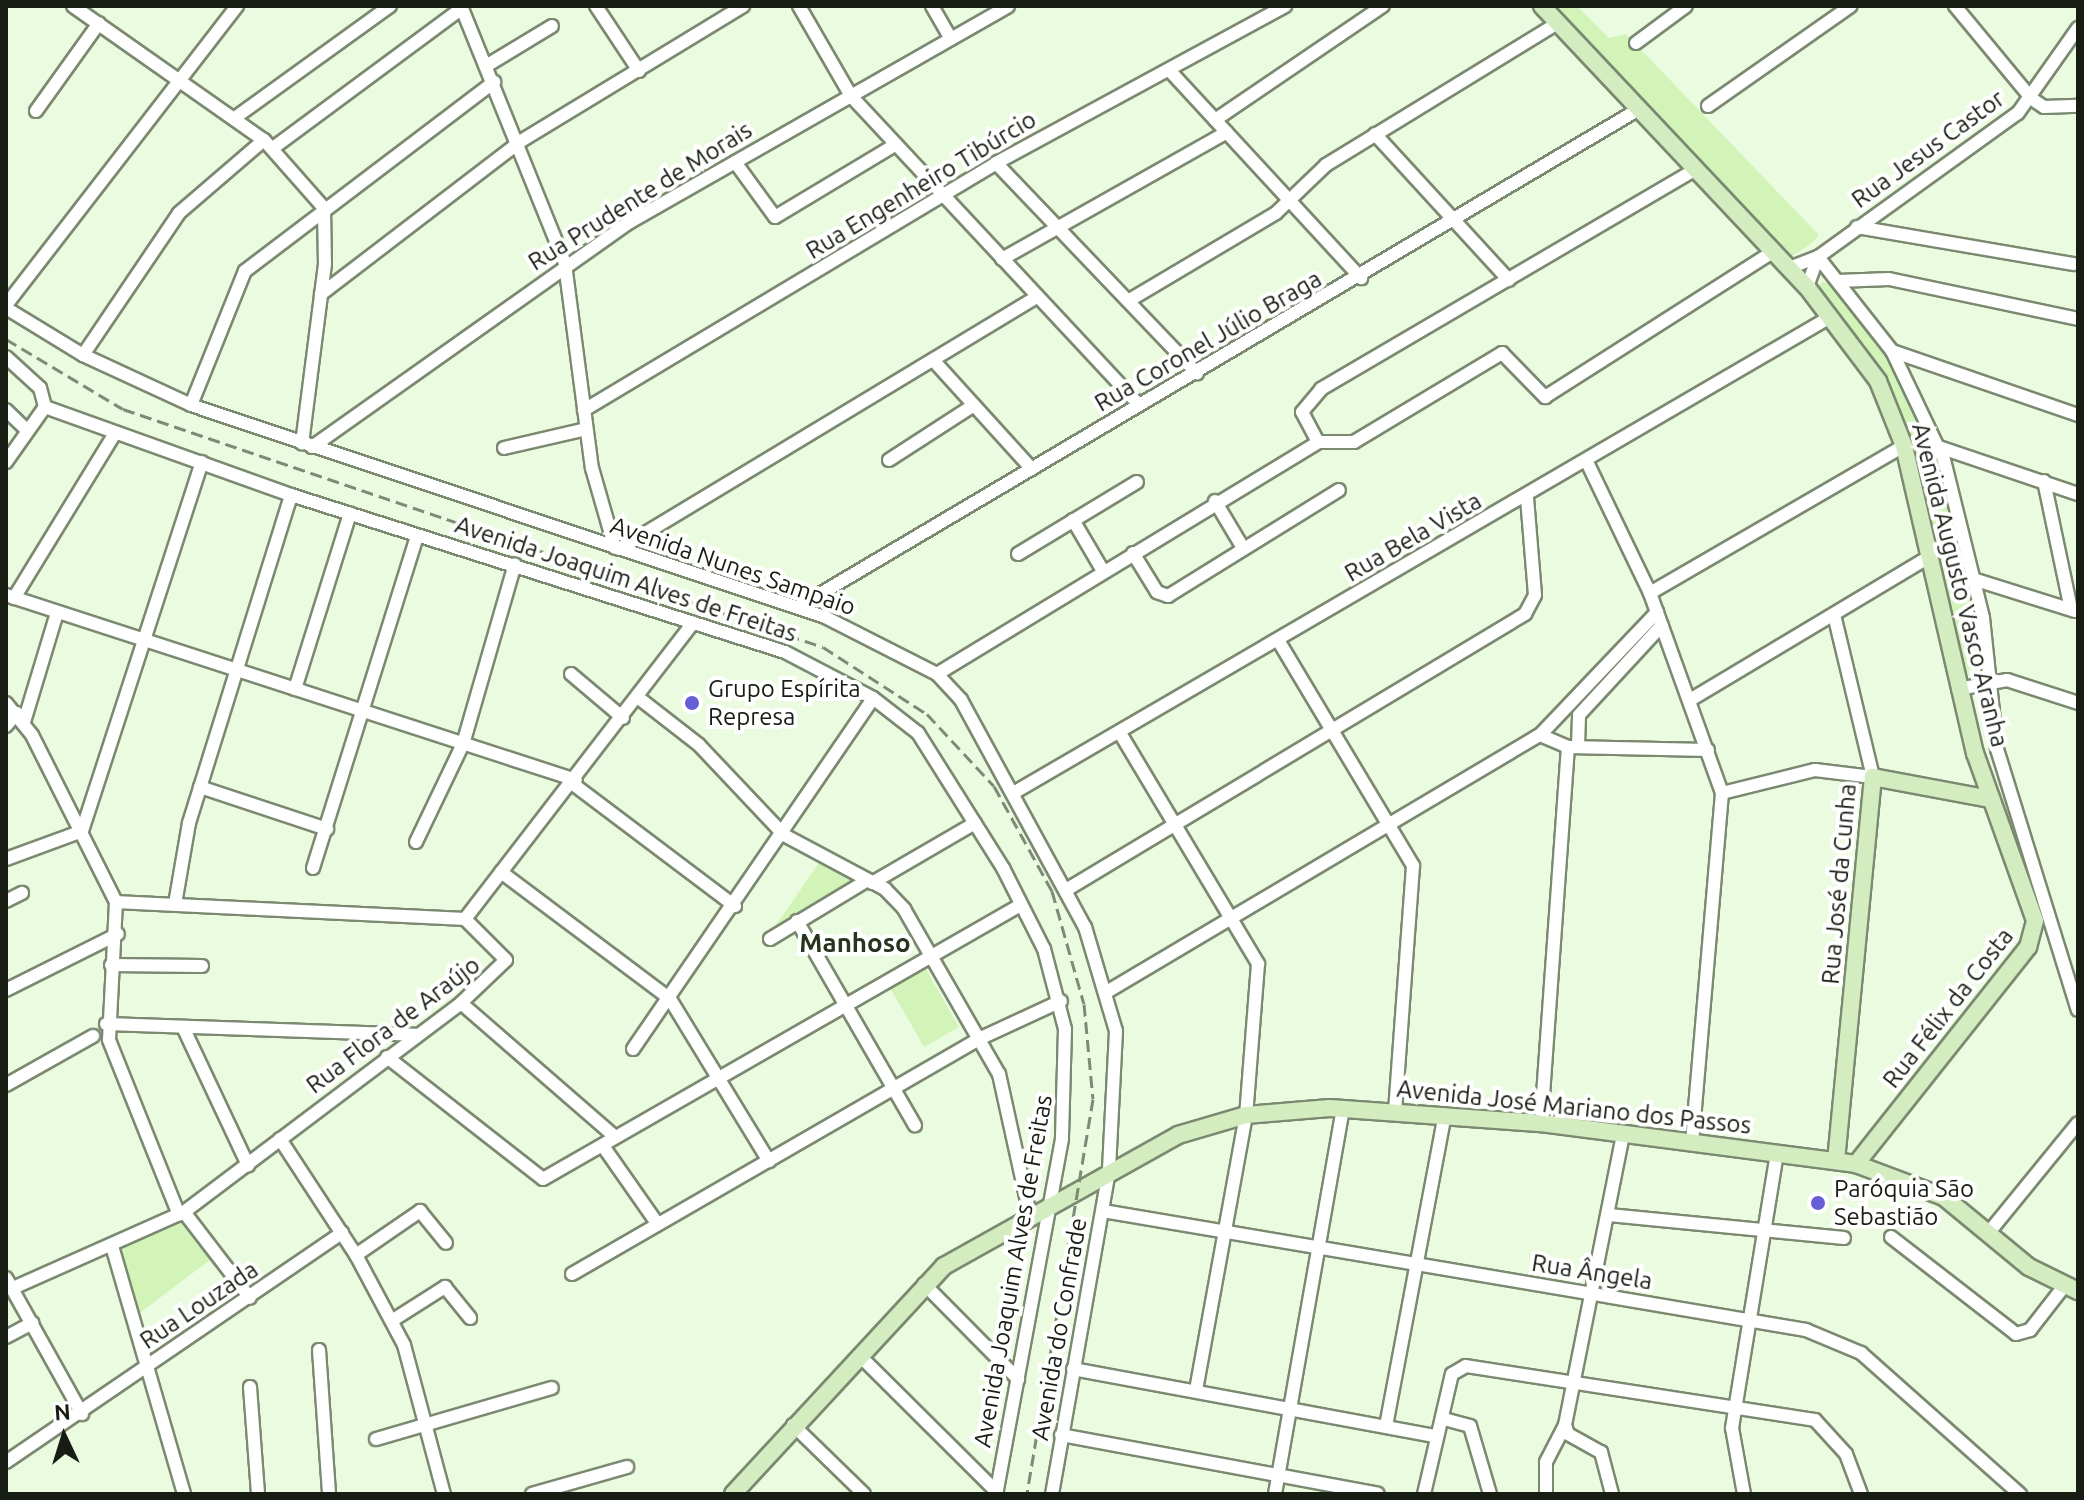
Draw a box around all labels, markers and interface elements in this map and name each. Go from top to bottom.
street label: Rua Jesus Castor [1846,84,2010,214]
street label: Rua Engenheiro Tibúrcio [801,105,1041,265]
street label: Rua Prudente de Morais [523,115,757,277]
street label: Rua Coronel Júlio Braga [1090,264,1326,418]
street label: Avenida Augusto Vasco Aranha [1906,420,2014,750]
street label: Rua Bela Vista [1339,486,1487,588]
street label: Avenida Joaquim Alves de Freitas [452,510,800,648]
street label: Avenida Nunes Sampaio [607,511,859,621]
place label: Grupo Espírita Represa [708,675,861,731]
marker: Grupo Espírita Represa [683,694,701,712]
street label: Rua José da Cunha [1816,782,1862,986]
street label: Rua Félix da Costa [1877,922,2019,1094]
district label: Manhoso [799,927,911,959]
street label: Rua Flora de Araújo [301,950,485,1100]
street label: Avenida José Mariano dos Passos [1395,1074,1753,1140]
street label: Avenida Joaquim Alves de Freitas [968,1092,1058,1450]
place label: Paróquia São Sebastião [1834,1175,1974,1231]
marker: Paróquia São Sebastião [1809,1194,1827,1212]
street label: Avenida do Confrade [1025,1215,1093,1443]
street label: Rua Ângela [1530,1248,1654,1296]
street label: Rua Louzada [135,1255,263,1355]
north arrow [24,1396,104,1476]
text: N [53,1399,71,1425]

